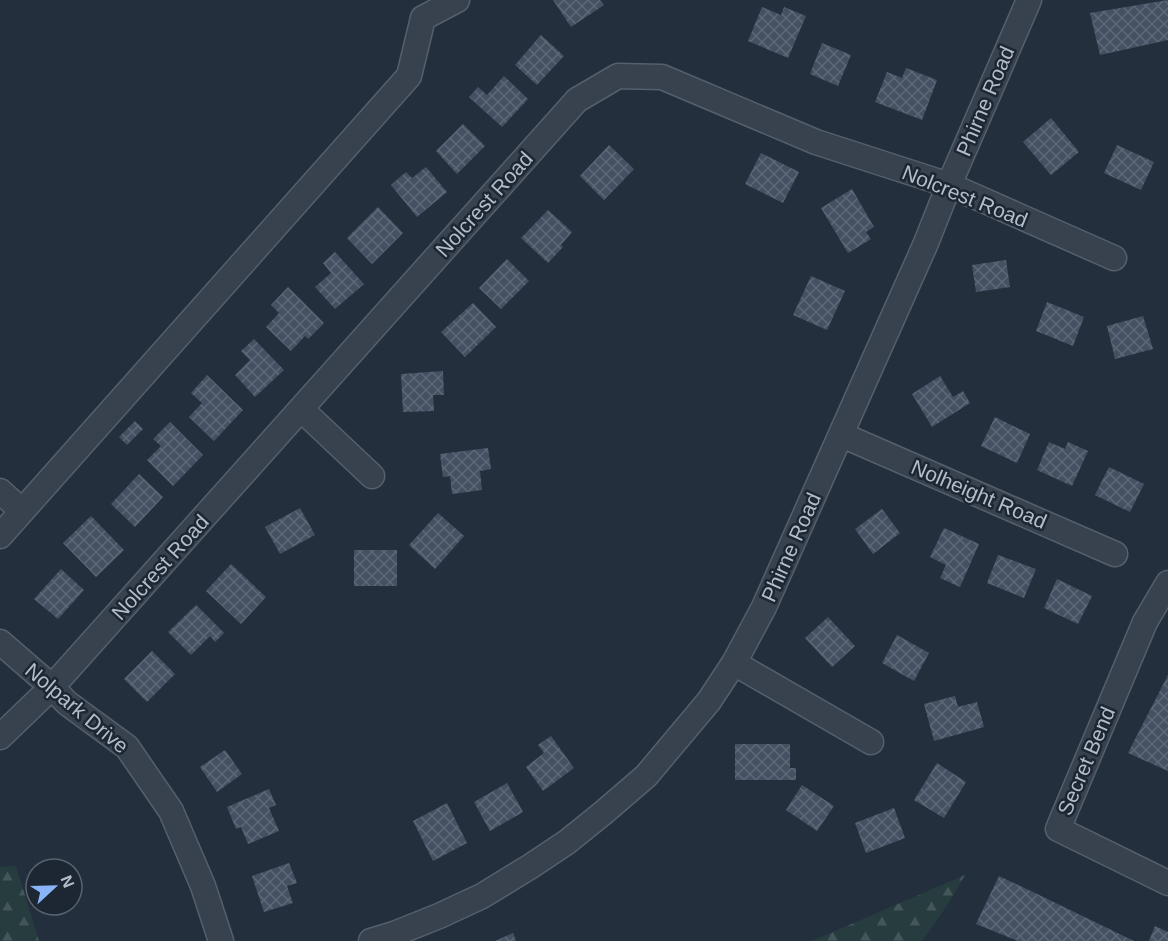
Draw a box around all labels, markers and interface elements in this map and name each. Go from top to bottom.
street label: Phirne Road [952,43,1018,159]
street label: Nolcrest Road [431,147,537,261]
street label: Nolcrest Road [899,160,1031,232]
street label: Nolheight Road [908,455,1050,533]
street label: Phirne Road [757,489,825,605]
street label: Nolcrest Road [107,510,213,624]
street label: Nolpark Drive [21,658,133,758]
street label: Secret Bend [1053,703,1119,819]
north arrow [24,857,84,917]
text: N [57,873,77,890]

